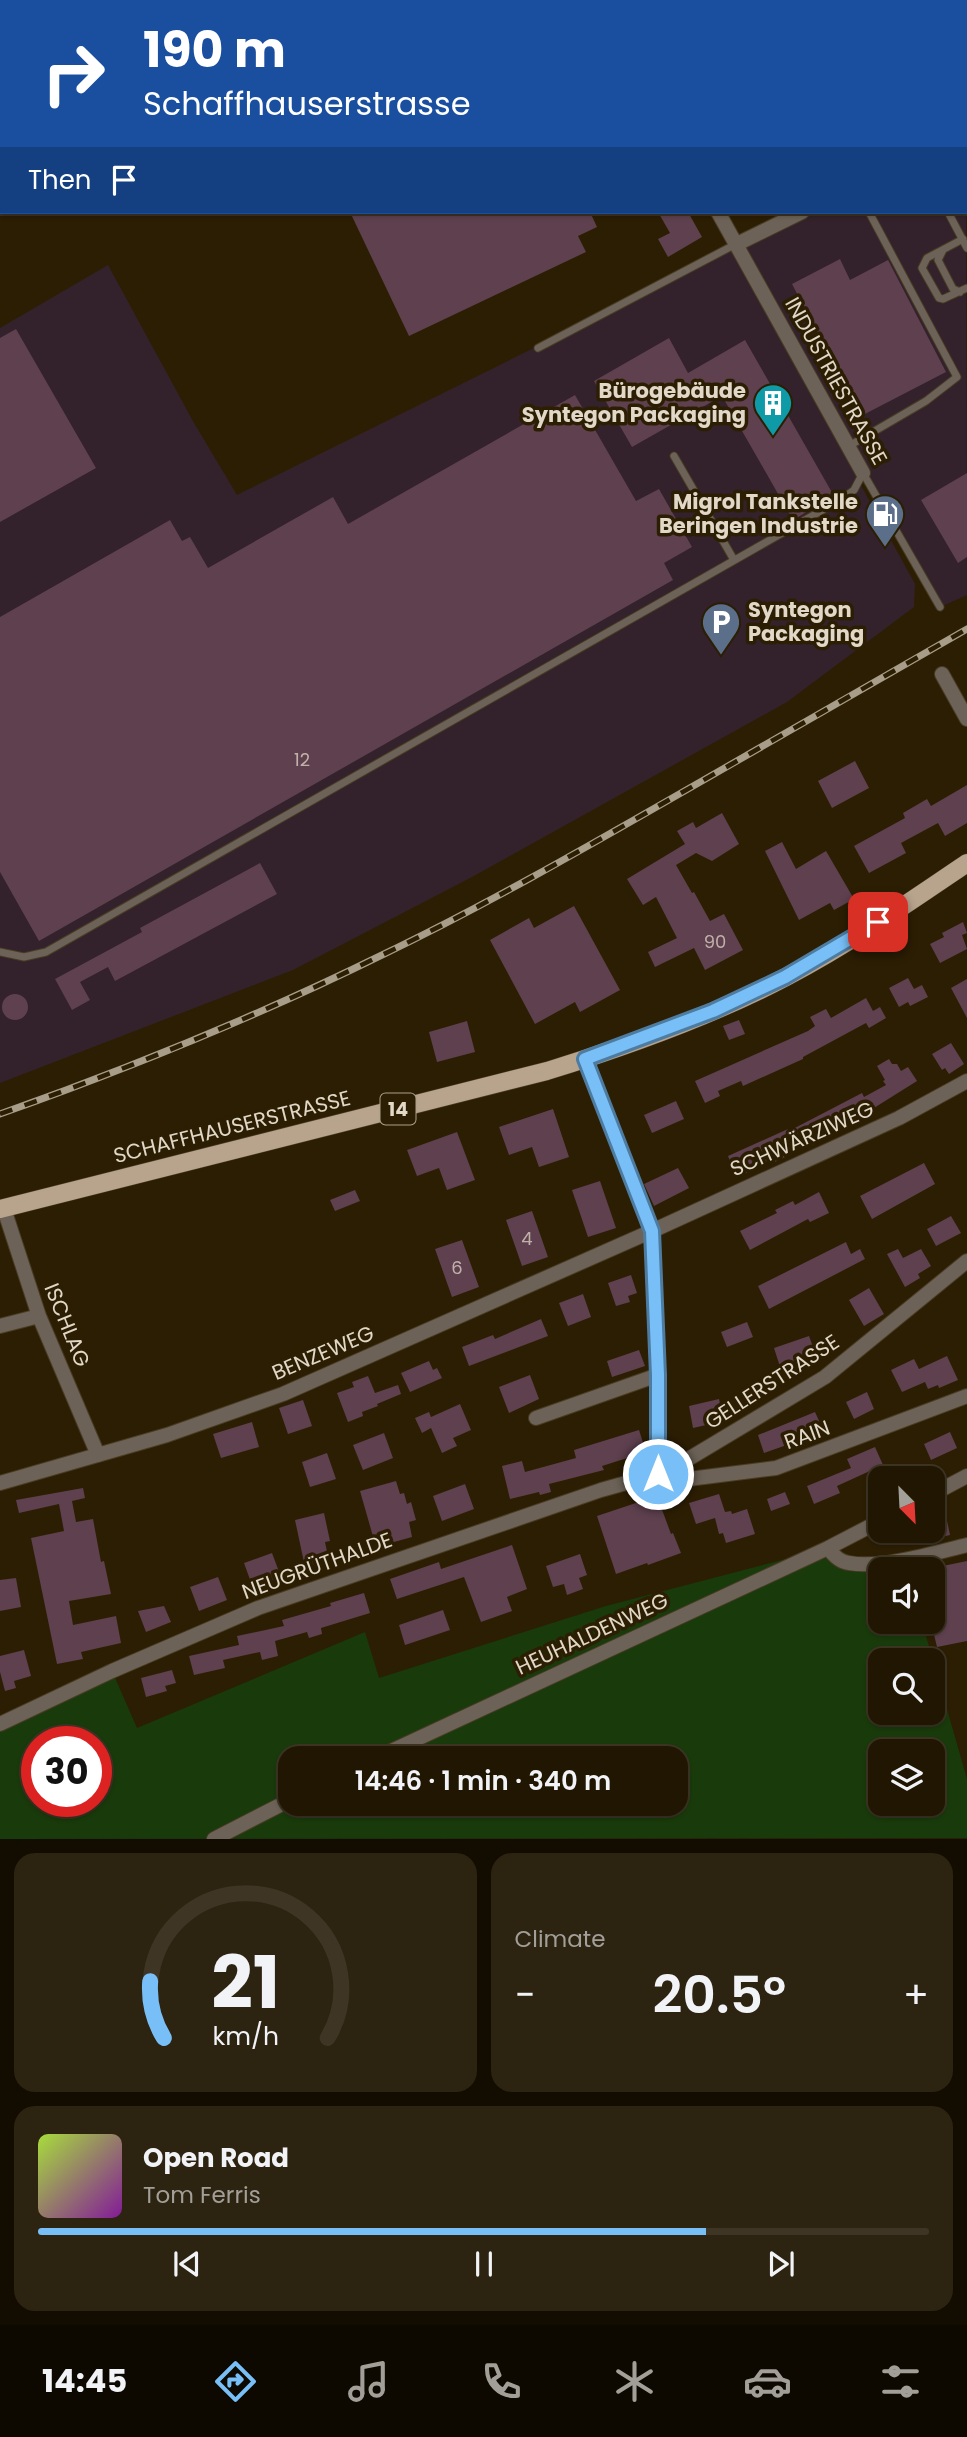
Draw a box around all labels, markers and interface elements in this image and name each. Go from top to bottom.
text: 190 m [143,16,286,84]
icon: right [28,28,119,119]
text: Schaffhauserstrasse [143,81,471,126]
icon: arrive [105,161,143,199]
text: Then [28,162,91,198]
street label: INDUSTRIESTRASSE [778,292,895,470]
place label: Bürogebäude Syntegon Packaging [522,376,746,429]
building icon: Bürogebäude Syntegon Packaging [752,382,794,437]
place label: Migrol Tankstelle Beringen Industrie [659,487,858,540]
fuel station icon: Migrol Tankstelle Beringen Industrie [864,493,906,548]
place label: Syntegon Packaging [748,595,864,648]
parking icon: Syntegon Packaging [700,601,742,656]
house number: 12 [294,747,310,772]
pin [848,892,908,952]
icon: arrive [859,903,897,941]
house number: 90 [704,929,726,954]
street label: SCHAFFHAUSERSTRASSE [110,1083,353,1170]
road number: 14 [380,1093,416,1124]
street label: SCHWÄRZIWEG [725,1094,878,1183]
house number: 4 [521,1226,533,1251]
house number: 6 [451,1255,463,1280]
street label: ISCHLAG [38,1279,97,1371]
street label: BENZEWEG [267,1318,378,1387]
street label: GELLERSTRASSE [699,1327,845,1436]
street label: RAIN [780,1413,834,1456]
position arrow [621,1437,695,1511]
north arrow [868,1466,945,1544]
map controls [868,1466,945,1816]
street label: NEUGRÜTHALDE [238,1525,396,1606]
button: sound [868,1557,945,1634]
street label: HEUHALDENWEG [511,1585,673,1682]
button: search [868,1648,945,1725]
speed limit sign: 30 [21,1726,112,1817]
button: layers [868,1739,945,1816]
text: 14:46 · 1 min · 340 m [355,1763,611,1799]
text: Climate [515,1923,605,1955]
text: 21 [211,1933,280,2034]
text: 20.5° [652,1958,786,2031]
text: − [515,1968,535,2021]
text: + [903,1968,929,2021]
text: km/h [212,2019,279,2054]
text: Open Road [143,2140,289,2176]
text: Tom Ferris [143,2179,261,2211]
icon: previous [168,2245,206,2283]
icon: pause [465,2245,503,2283]
icon: next [762,2245,800,2283]
icon: directions [211,2357,260,2406]
icon: music [344,2357,393,2406]
icon: phone [477,2357,526,2406]
icon: climate [610,2357,659,2406]
icon: car [743,2357,792,2406]
icon: filters [876,2357,925,2406]
text: 14:45 [42,2358,127,2403]

